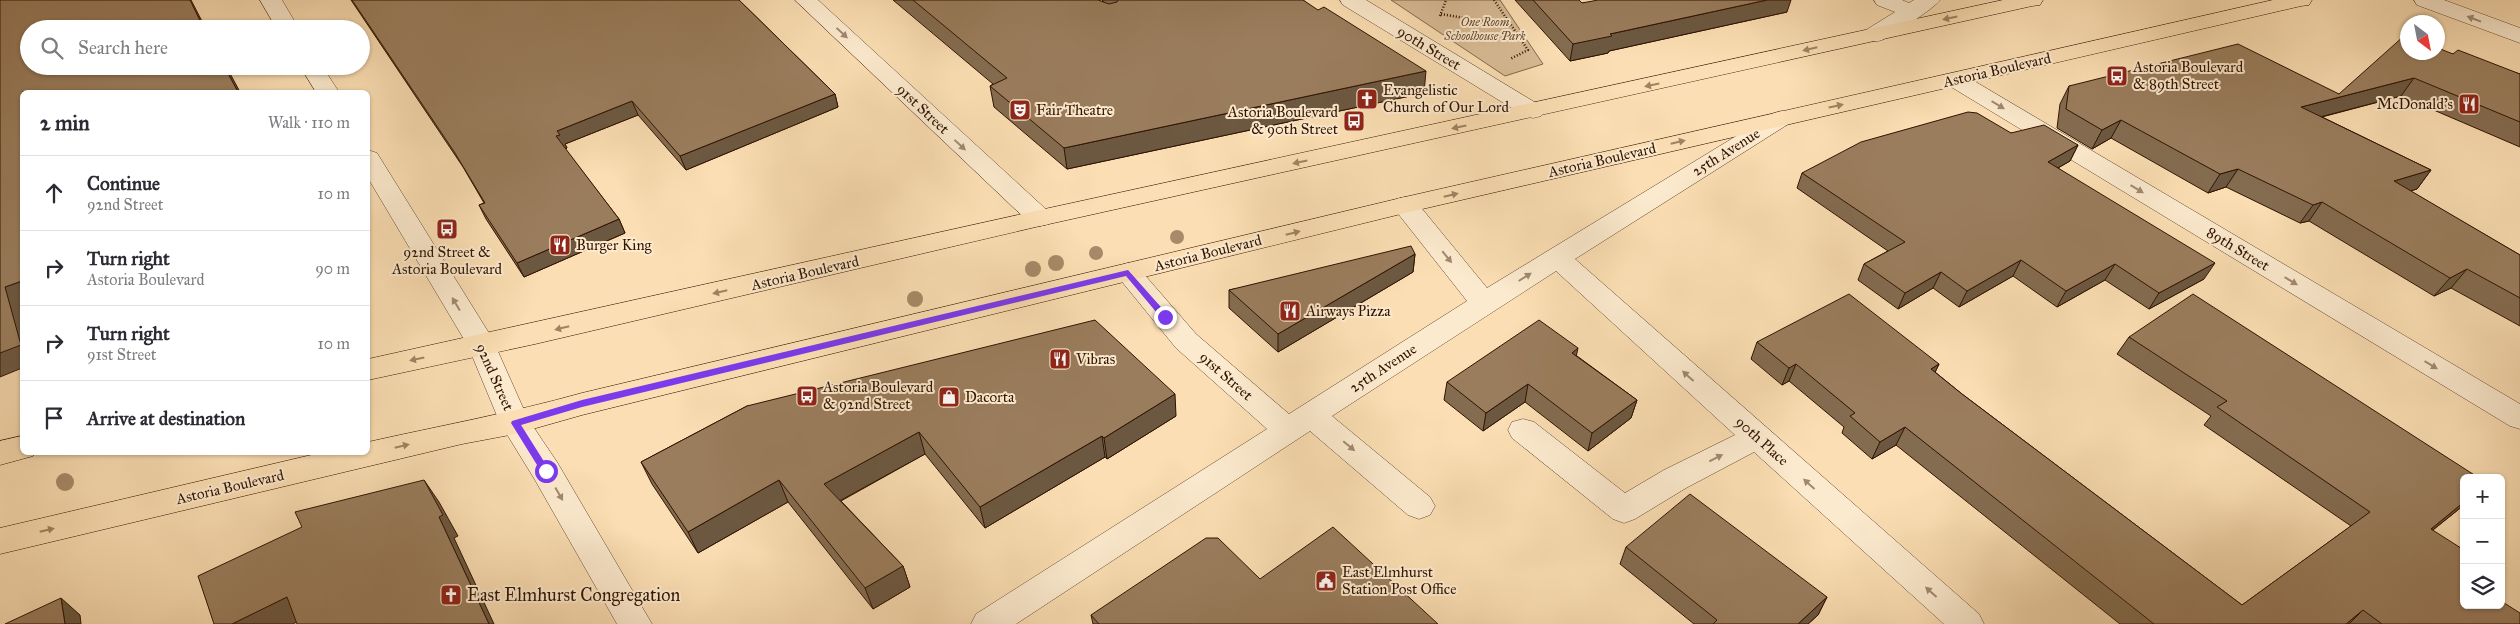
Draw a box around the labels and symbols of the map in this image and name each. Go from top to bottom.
one-way arrow [1943,14,1958,22]
park label: One Room Schoolhouse Park [1443,15,1526,43]
north arrow [2400,15,2445,60]
one-way arrow [2467,15,2482,22]
street label: 90th Street [1394,22,1465,74]
one-way arrow [835,27,847,39]
one-way arrow [1803,45,1818,53]
street label: Astoria Boulevard [1940,49,2053,91]
place label: Astoria Boulevard & 89th Street [2132,58,2244,93]
bus stop icon: Astoria Boulevard & 89th Street [2105,64,2129,88]
street label: 91st Street [893,80,953,138]
place label: Evangelistic Church of Our Lord [1383,81,1509,116]
one-way arrow [1643,81,1659,89]
church icon: Evangelistic Church of Our Lord [1355,87,1379,111]
restaurant icon: McDonald's [2457,92,2481,116]
place label: McDonald's [2377,95,2453,113]
theatre icon: Fair Theatre [1008,98,1032,122]
place label: Fair Theatre [1036,101,1113,119]
one-way arrow [1991,101,2004,110]
one-way arrow [1829,102,1844,110]
place label: Astoria Boulevard & 90th Street [1227,103,1339,138]
bus stop icon: Astoria Boulevard & 90th Street [1342,109,1366,133]
one-way arrow [1451,123,1466,131]
street label: 25th Avenue [1689,124,1763,180]
one-way arrow [1670,138,1685,146]
one-way arrow [954,139,966,151]
street label: Astoria Boulevard [1545,139,1658,181]
one-way arrow [1292,158,1308,166]
one-way arrow [2130,184,2143,193]
one-way arrow [1444,191,1459,199]
bus stop icon: 92nd Street & Astoria Boulevard [435,217,459,241]
street label: 89th Street [2203,223,2273,275]
one-way arrow [1286,228,1301,236]
street label: Astoria Boulevard [1151,231,1264,275]
restaurant icon: Burger King [548,233,572,257]
place label: Burger King [576,236,653,254]
place label: 92nd Street & Astoria Boulevard [391,243,503,278]
one-way arrow [1441,250,1452,263]
street label: Astoria Boulevard [748,252,861,294]
one-way arrow [1518,273,1531,282]
one-way arrow [2285,277,2298,286]
one-way arrow [712,288,728,296]
one-way arrow [452,297,461,310]
restaurant icon: Airways Pizza [1278,299,1302,323]
place label: Airways Pizza [1305,302,1391,320]
route end [1154,306,1177,329]
one-way arrow [554,324,569,332]
street label: 25th Avenue [1346,340,1420,396]
street label: 92nd Street [472,341,518,414]
restaurant icon: Vibras [1048,347,1072,371]
street label: 91st Street [1196,348,1257,405]
place label: Vibras [1075,350,1115,368]
one-way arrow [408,355,424,363]
one-way arrow [2424,360,2437,369]
one-way arrow [1682,371,1694,382]
place label: Astoria Boulevard & 92nd Street [822,378,934,413]
bus stop icon: Astoria Boulevard & 92nd Street [795,384,819,408]
shop icon: Dacorta [937,385,961,409]
place label: Dacorta [965,388,1015,406]
street label: 90th Place [1732,412,1792,470]
one-way arrow [1342,441,1355,452]
one-way arrow [394,442,409,450]
one-way arrow [1709,454,1723,462]
route start [535,460,558,483]
street label: Astoria Boulevard [173,466,286,508]
one-way arrow [1803,478,1816,489]
one-way arrow [555,488,564,501]
one-way arrow [40,526,55,534]
place label: East Elmhurst Station Post Office [1342,563,1456,598]
public building icon: East Elmhurst Station Post Office [1314,569,1338,593]
church icon: East Elmhurst Congregation [439,583,463,607]
place label: East Elmhurst Congregation [467,584,680,607]
one-way arrow [1924,586,1937,597]

